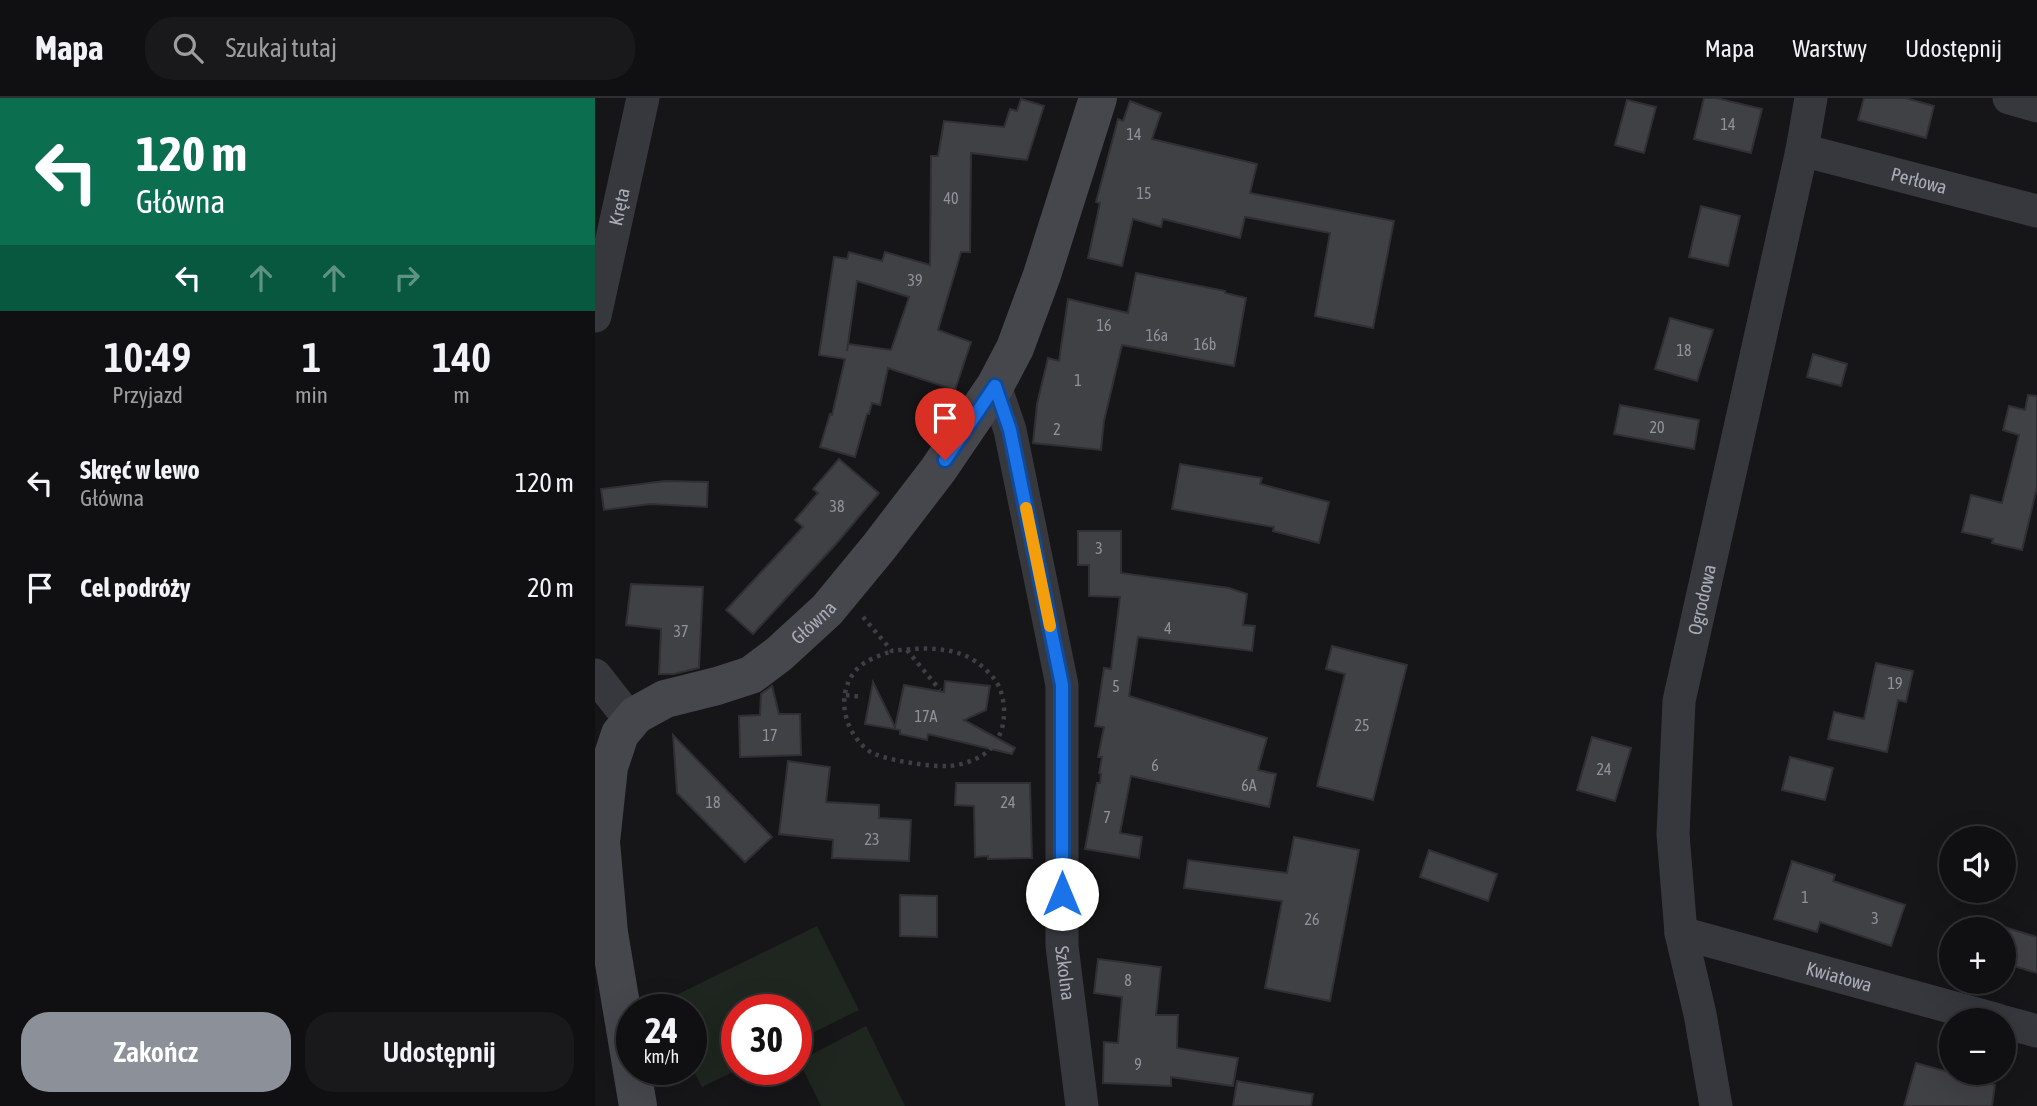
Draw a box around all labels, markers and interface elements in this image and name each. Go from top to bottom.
search box [145,17,635,80]
text: Mapa [35,29,103,67]
icon: search [169,29,207,67]
text: Szukaj tutaj [225,33,337,63]
text: Mapa [1705,35,1755,62]
text: Warstwy [1793,35,1867,62]
text: Udostępnij [1905,35,2002,62]
house number: 14 [1720,115,1736,133]
text: 120 m [136,125,247,181]
house number: 14 [1126,125,1142,143]
icon: left [21,126,112,217]
street label: Perłowa [1889,163,1949,198]
text: Główna [136,183,225,220]
house number: 15 [1136,184,1152,202]
street label: Kręta [604,186,634,227]
house number: 40 [943,189,959,207]
icon: left [169,259,207,297]
icon: ahead [242,259,280,297]
icon: ahead [315,259,353,297]
icon: right [388,259,426,297]
house number: 39 [907,271,923,289]
house number: 16 [1096,316,1112,334]
house number: 16a [1146,326,1168,344]
text: 10:49 [104,333,191,381]
text: 1 [302,333,321,381]
text: 140 [432,333,491,381]
house number: 16b [1194,335,1216,353]
house number: 18 [1676,341,1692,359]
house number: 1 [1074,371,1082,389]
text: Przyjazd [112,382,183,408]
text: min [295,382,328,408]
text: m [453,382,470,408]
pin [915,388,975,460]
icon: arrive [926,399,964,437]
house number: 20 [1649,418,1665,436]
house number: 2 [1053,420,1061,438]
text: Skręć w lewo [80,455,200,485]
icon: left [21,464,59,502]
text: 120 m [515,468,574,498]
text: Główna [80,485,144,511]
house number: 38 [829,497,845,515]
house number: 3 [1095,539,1103,557]
street label: Ogrodowa [1683,562,1720,637]
icon: arrive [21,569,59,607]
text: Cel podróży [80,573,191,603]
text: 20 m [527,573,574,603]
street label: Główna [786,597,841,648]
house number: 4 [1164,619,1172,637]
house number: 37 [673,622,689,640]
house number: 19 [1887,674,1903,692]
house number: 5 [1112,677,1120,695]
house number: 17A [915,707,938,725]
house number: 25 [1354,716,1370,734]
house number: 17 [762,726,778,744]
house number: 6 [1151,756,1159,774]
house number: 24 [1596,760,1612,778]
house number: 6A [1241,776,1257,794]
house number: 18 [705,793,721,811]
house number: 24 [1000,793,1016,811]
house number: 7 [1103,808,1111,826]
map controls [1939,826,2016,1085]
button: sound [1939,826,2016,903]
house number: 23 [864,830,880,848]
position arrow [1025,857,1099,931]
house number: 1 [1801,888,1809,906]
house number: 3 [1871,909,1879,927]
house number: 26 [1304,910,1320,928]
button: + [1939,917,2016,994]
street label: Szkolna [1051,944,1080,1002]
street label: Kwiatowa [1804,957,1875,996]
house number: 8 [1124,971,1132,989]
speed limit sign: 30 [721,994,812,1085]
button: − [1939,1008,2016,1085]
text: 24 [645,1010,678,1050]
button: Zakończ [21,1012,291,1092]
button: Udostępnij [305,1012,574,1092]
text: km/h [644,1046,679,1067]
house number: 9 [1134,1055,1142,1073]

